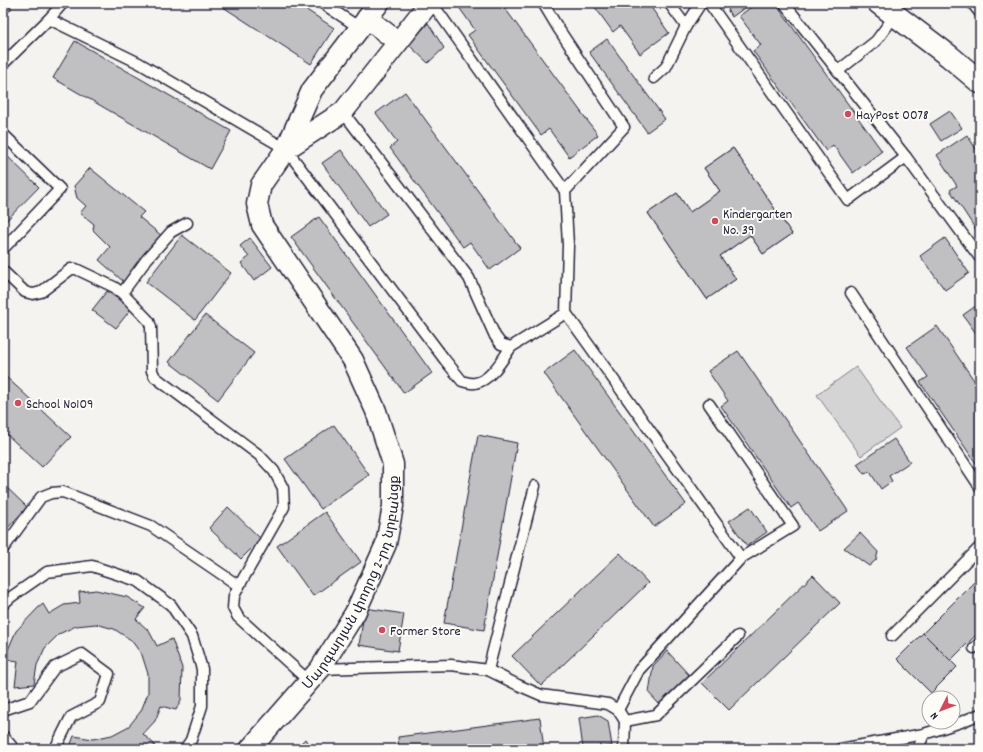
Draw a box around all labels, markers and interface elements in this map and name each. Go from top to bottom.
place label: HayPost 0078 [856,106,929,126]
marker: HayPost 0078 [843,109,853,119]
place label: Kindergarten No. 39 [723,205,792,241]
marker: Kindergarten No. 39 [710,216,720,226]
place label: School No109 [26,395,93,415]
marker: School No109 [13,398,23,408]
street label: Մարգարյան փողոց 2-րդ նրբանցք [298,475,406,695]
place label: Former Store [390,622,461,642]
marker: Former Store [377,625,387,635]
north arrow [921,690,961,730]
text: N [927,708,943,723]

